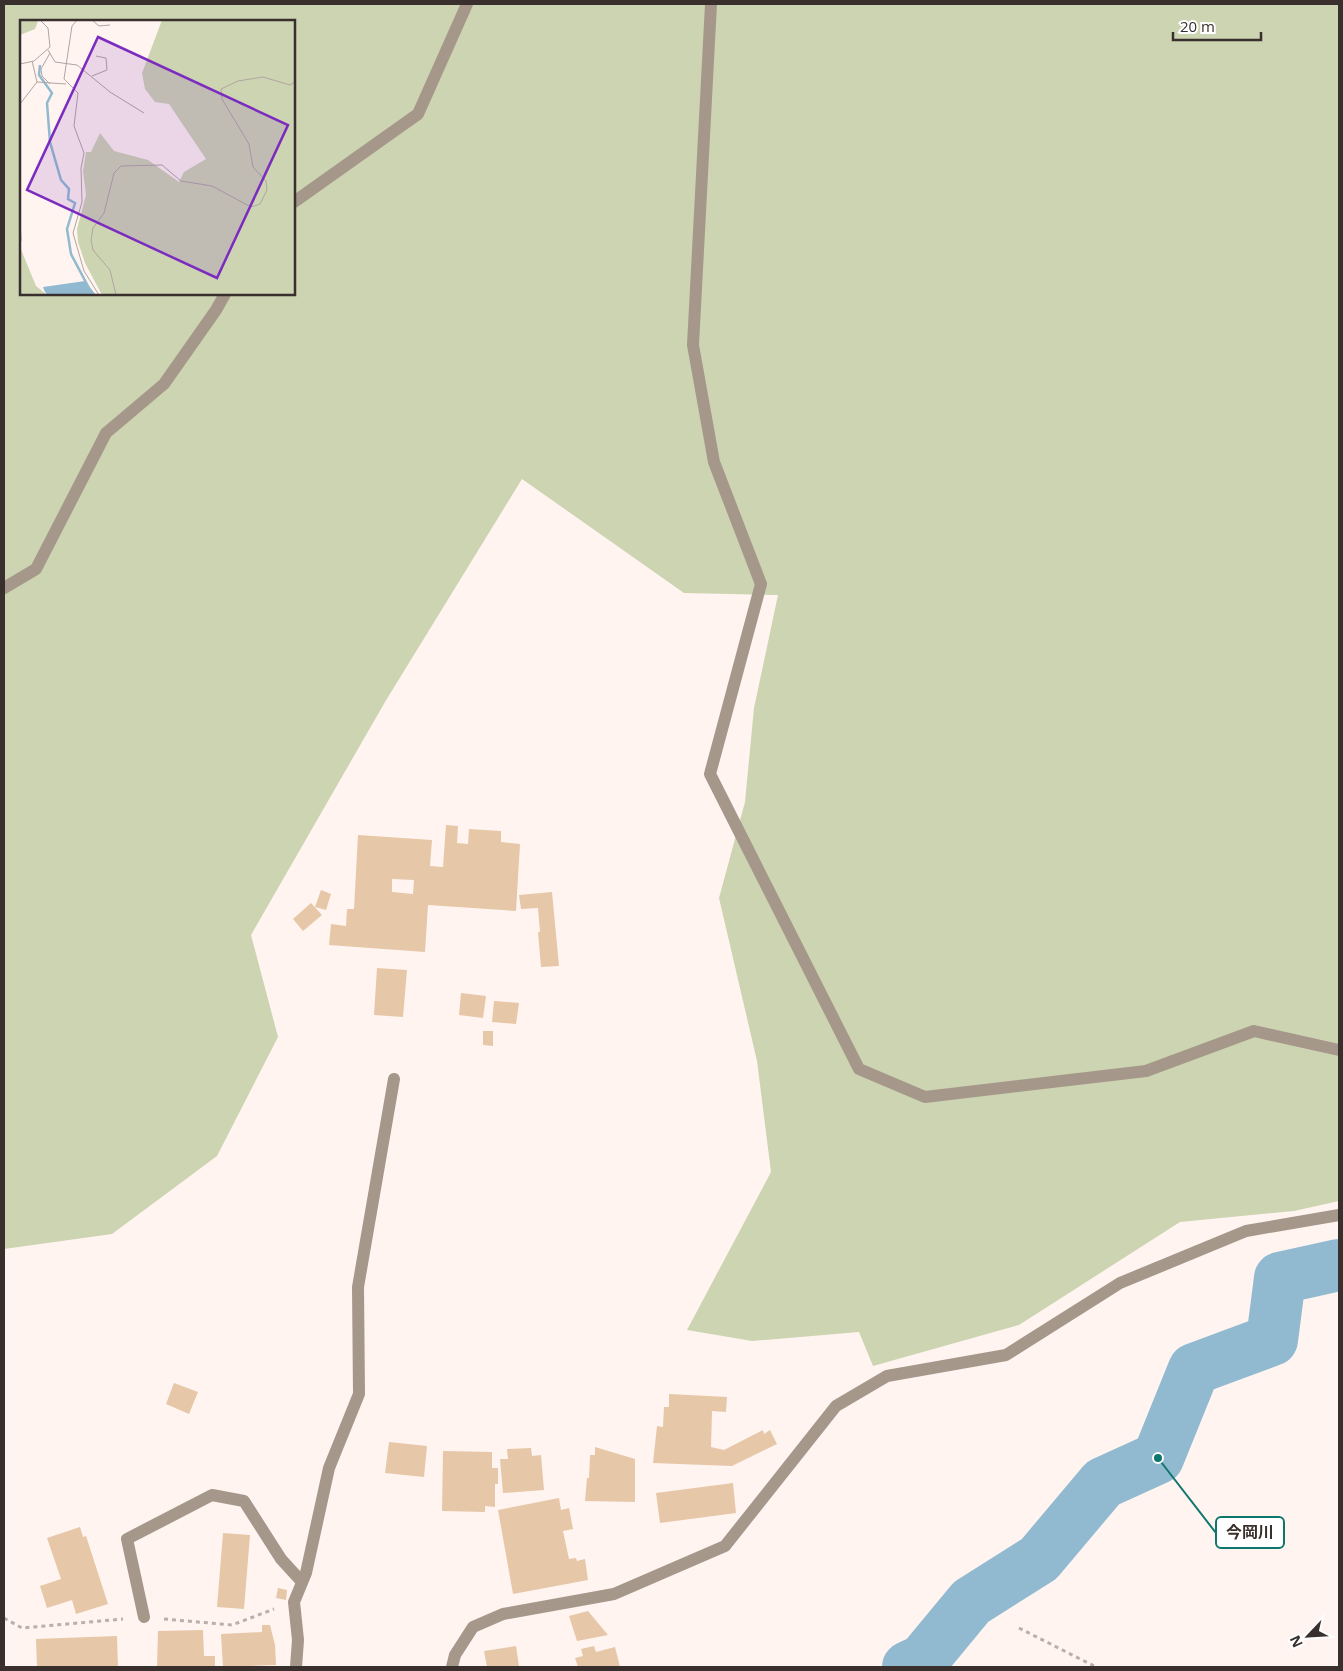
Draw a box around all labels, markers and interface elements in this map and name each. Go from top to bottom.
scale bar [1173,10,1260,42]
text: 20 m [1180,16,1215,36]
inset map [20,20,295,295]
callout: 今岡川 [1216,1517,1284,1548]
text: 今岡川 [1226,1521,1274,1543]
north arrow [1283,1611,1333,1661]
text: N [1285,1633,1307,1651]

